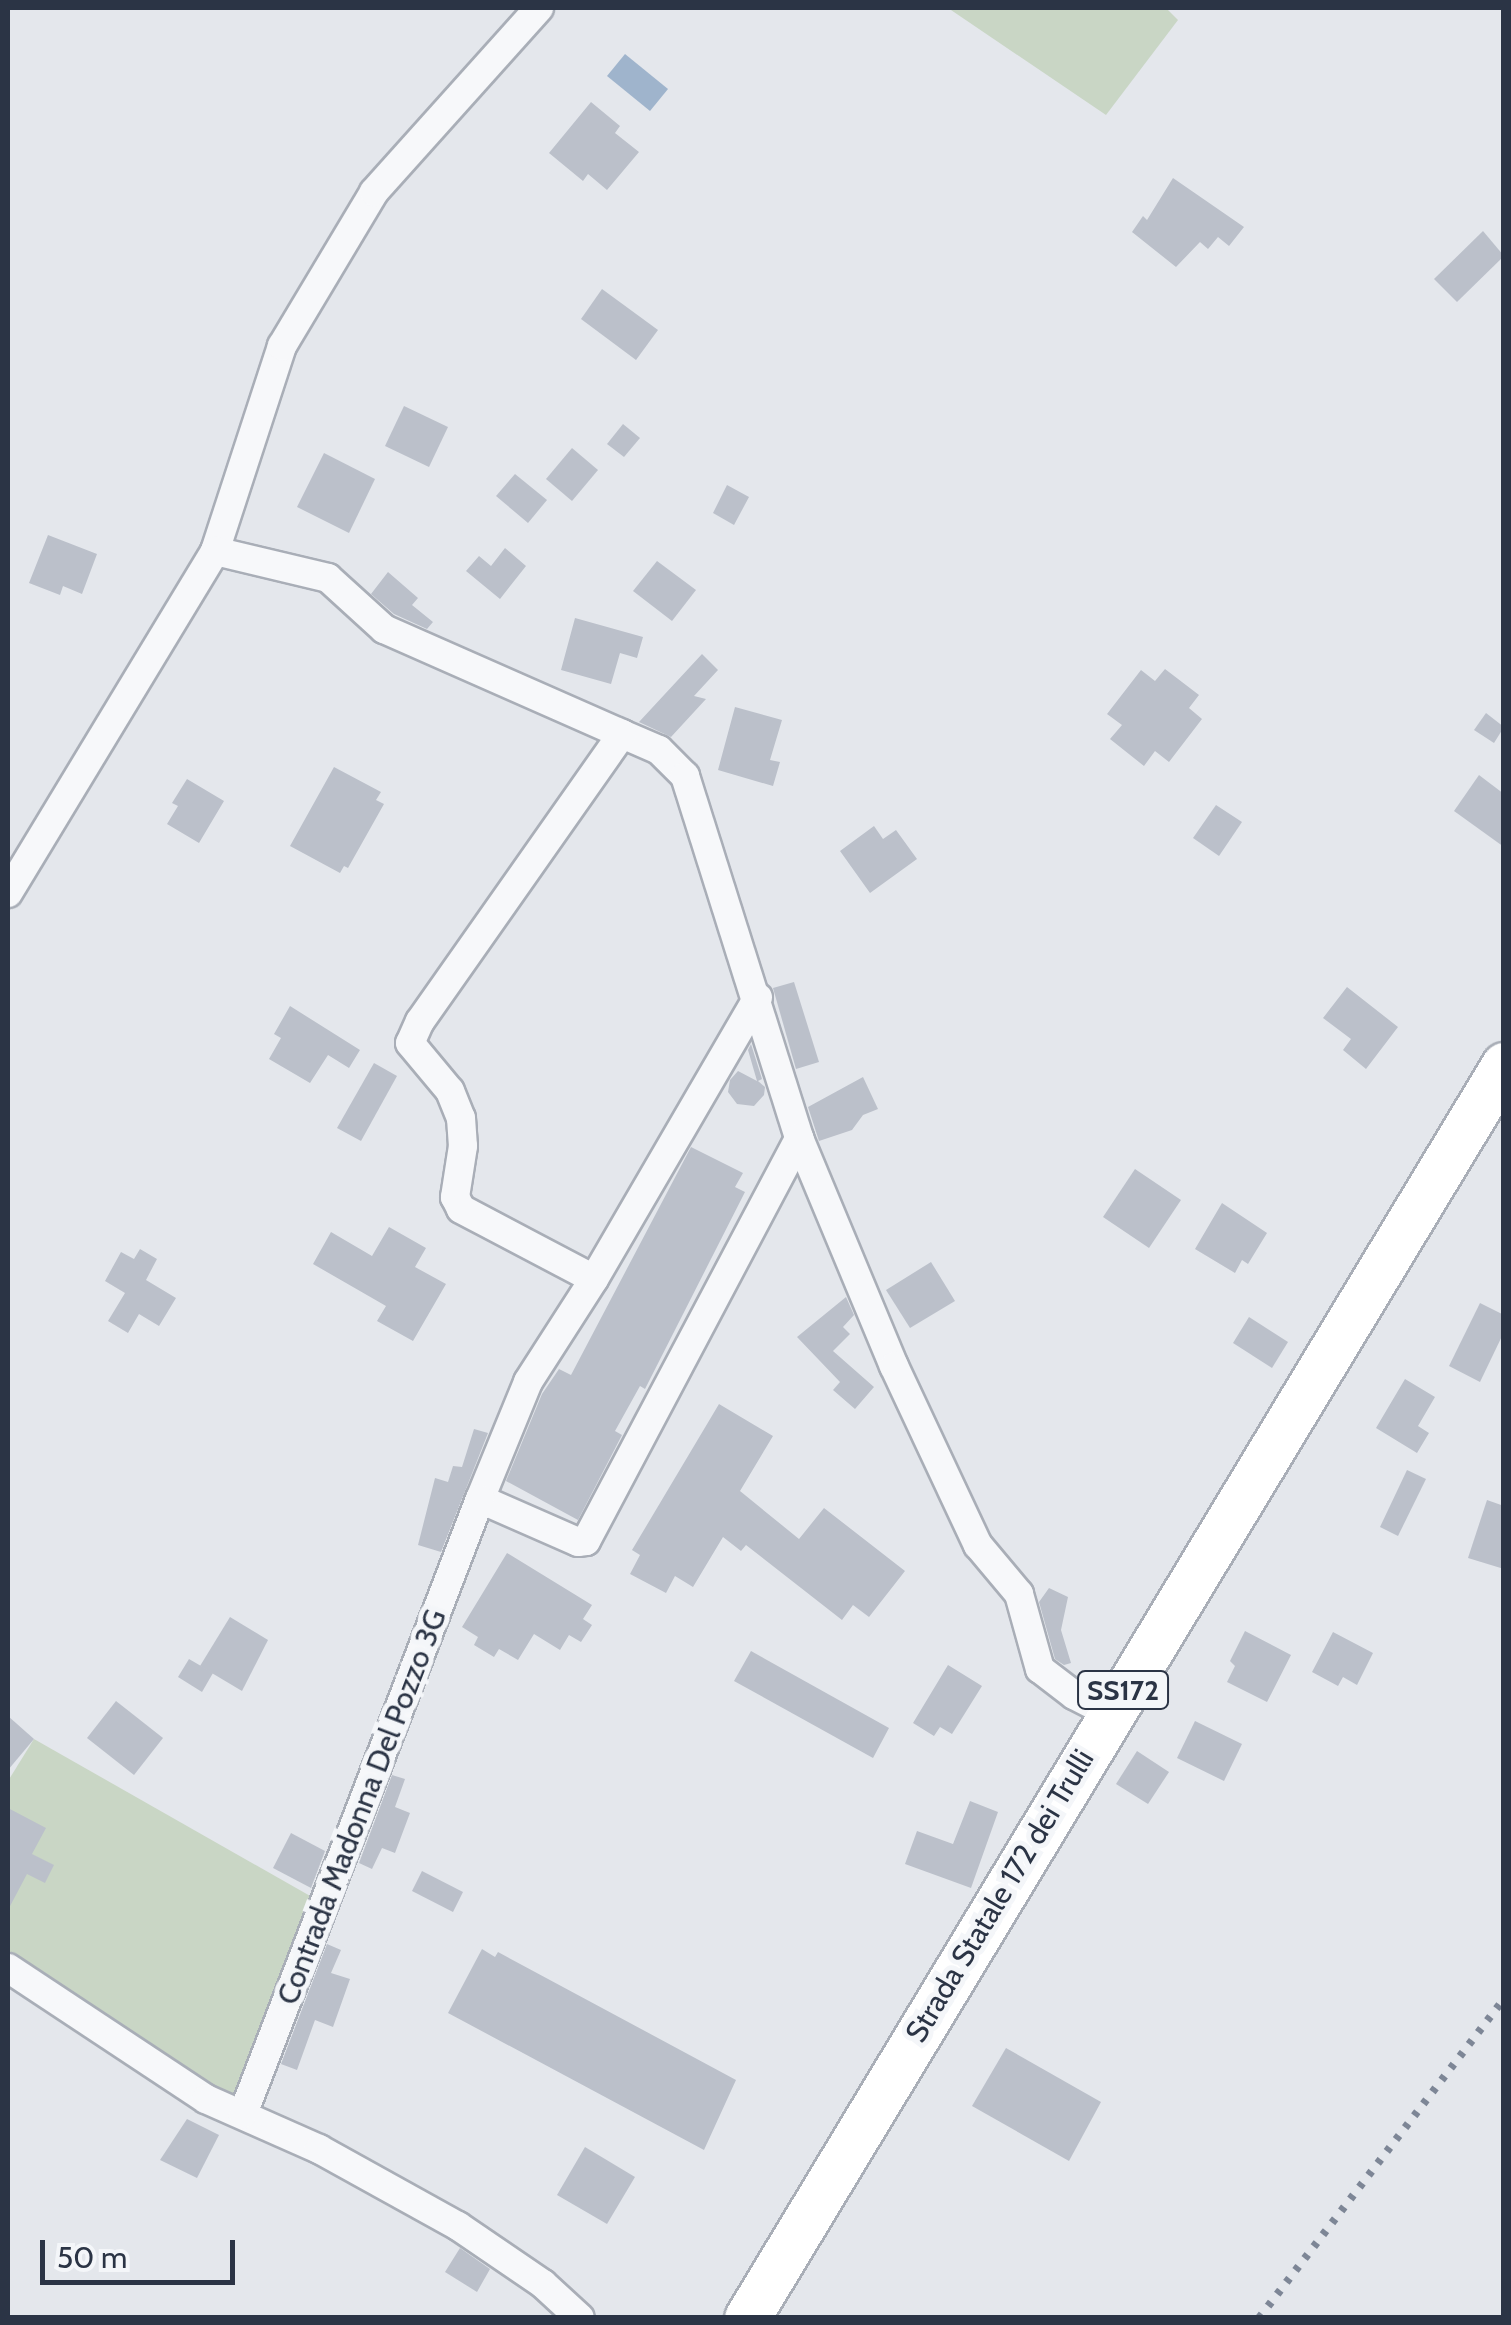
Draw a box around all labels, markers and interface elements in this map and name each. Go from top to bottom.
street label: Contrada Madonna Del Pozzo 3G [270,1604,454,2010]
road number: SS172 [1076,1667,1170,1713]
street label: Strada Statale 172 dei Trulli [898,1743,1102,2049]
scale bar [45,2220,240,2282]
text: 50 m [57,2239,127,2276]

